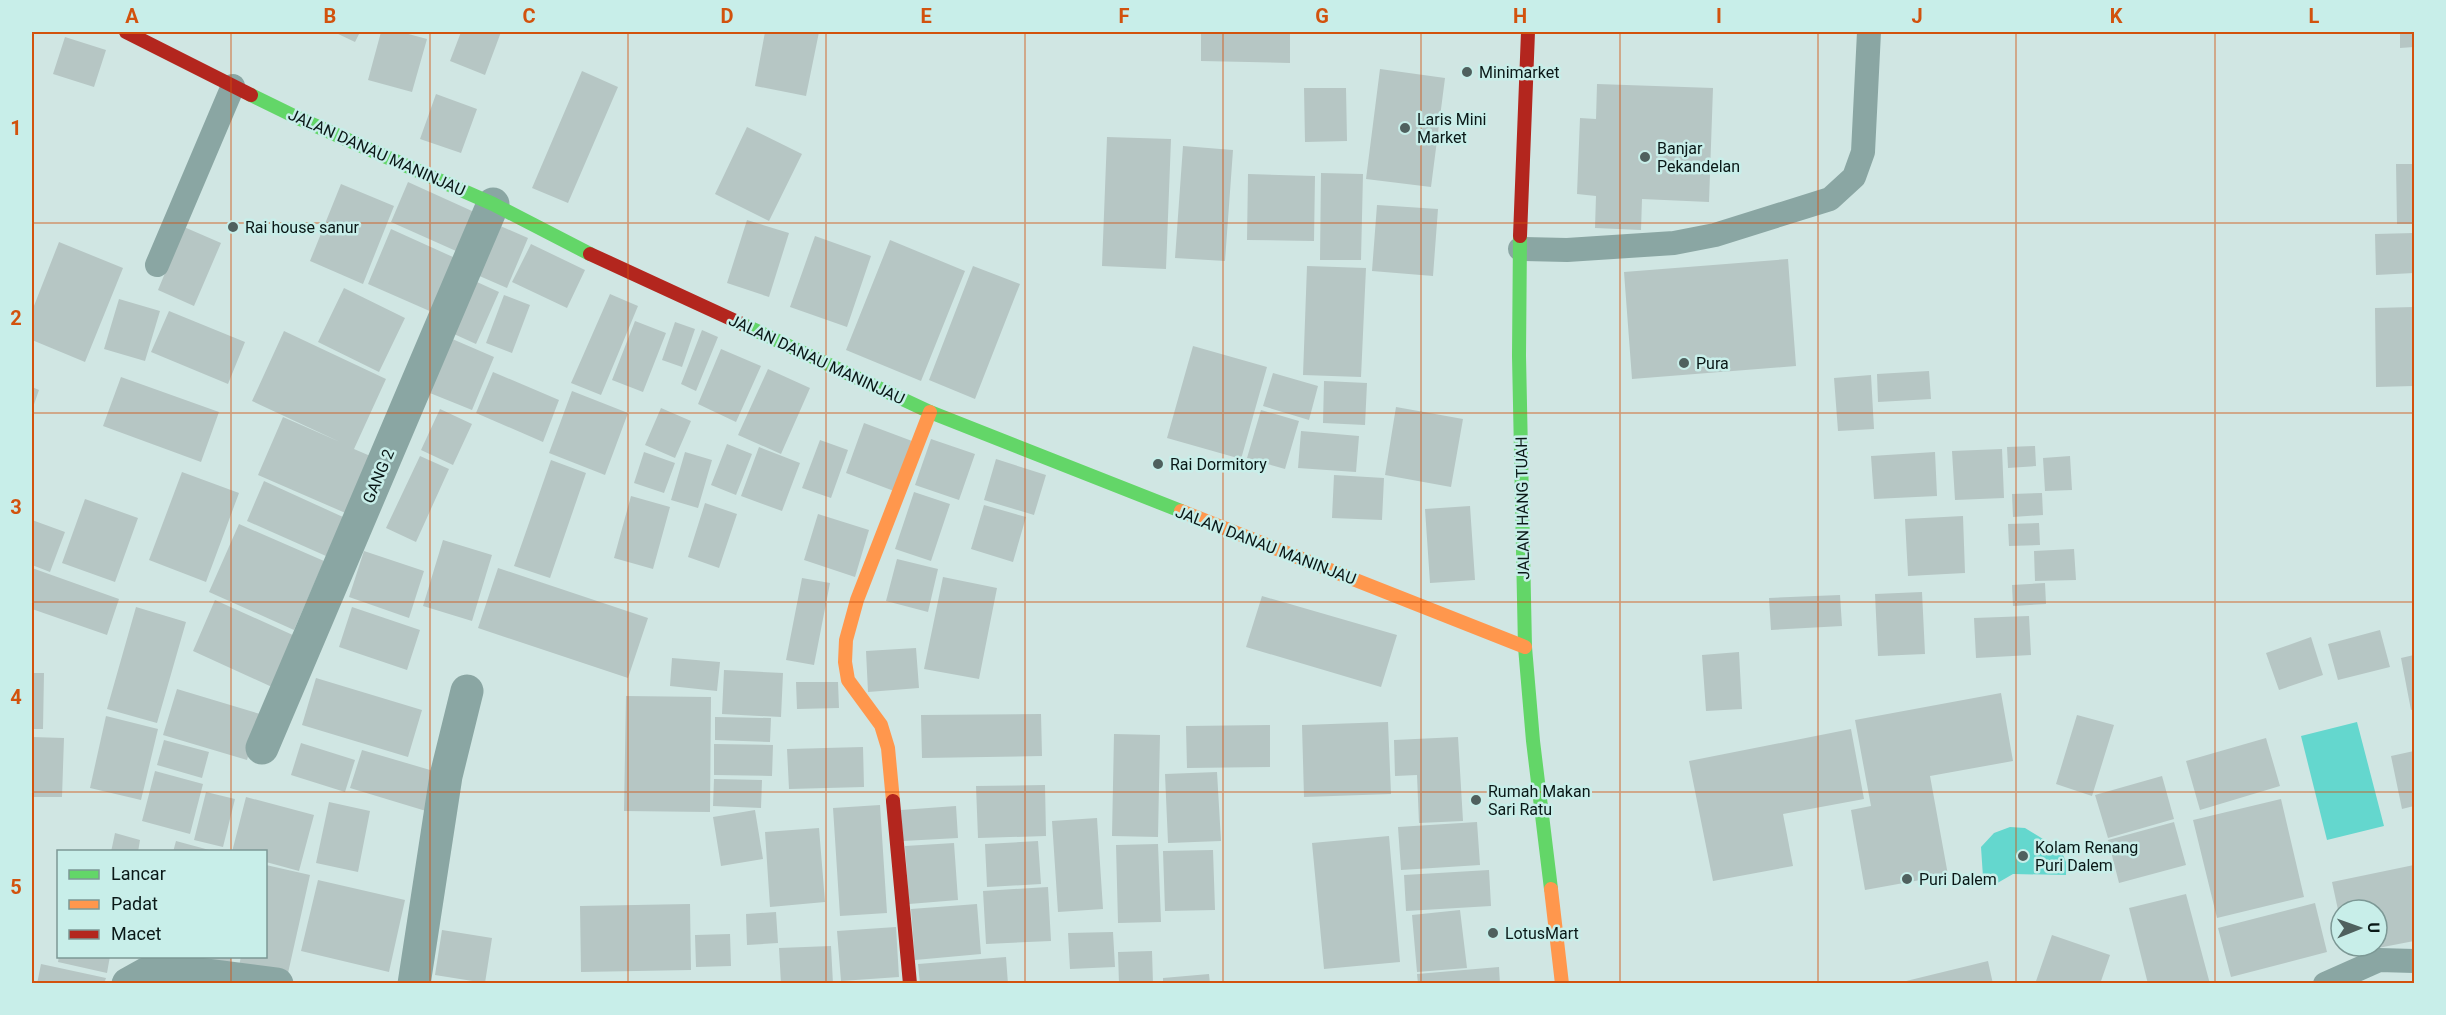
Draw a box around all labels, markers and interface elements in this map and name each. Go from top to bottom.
text: A [125,4,139,28]
text: B [324,4,336,28]
text: C [522,4,536,28]
text: D [721,4,734,28]
text: E [920,4,932,28]
text: F [1119,4,1130,28]
text: G [1315,4,1329,28]
text: H [1513,4,1527,28]
text: I [1716,4,1722,28]
text: J [1911,4,1923,28]
text: K [2110,4,2123,28]
text: L [2309,4,2320,28]
place label: Minimarket [1479,63,1559,82]
marker: Minimarket [1460,65,1474,79]
street label: JALAN DANAU MANINJAU [285,105,468,200]
place label: Laris Mini Market [1417,110,1486,147]
text: 1 [10,116,22,140]
marker: Laris Mini Market [1398,121,1412,135]
place label: Banjar Pekandelan [1657,139,1740,176]
marker: Banjar Pekandelan [1638,150,1652,164]
place label: Rai house sanur [245,218,360,237]
marker: Rai house sanur [226,220,240,234]
text: 2 [10,306,22,330]
street label: JALAN DANAU MANINJAU [726,310,908,409]
place label: Pura [1696,354,1729,373]
marker: Pura [1677,356,1691,370]
street label: JALAN HANG TUAH [1512,436,1533,580]
street label: GANG 2 [359,446,398,506]
place label: Rai Dormitory [1170,455,1267,474]
marker: Rai Dormitory [1151,457,1165,471]
text: 3 [10,495,22,519]
street label: JALAN DANAU MANINJAU [1173,502,1359,589]
text: 4 [10,685,22,709]
place label: Rumah Makan Sari Ratu [1488,782,1591,819]
marker: Rumah Makan Sari Ratu [1469,793,1483,807]
place label: Kolam Renang Puri Dalem [2035,838,2138,875]
marker: Kolam Renang Puri Dalem [2016,849,2030,863]
legend [57,850,267,958]
text: Lancar [111,863,166,884]
place label: Puri Dalem [1919,870,1997,889]
marker: Puri Dalem [1900,872,1914,886]
text: 5 [10,875,22,899]
text: Padat [111,893,158,914]
north arrow [2329,898,2389,958]
text: U [2364,922,2383,933]
text: Macet [111,923,161,944]
place label: LotusMart [1505,924,1579,943]
marker: LotusMart [1486,926,1500,940]

